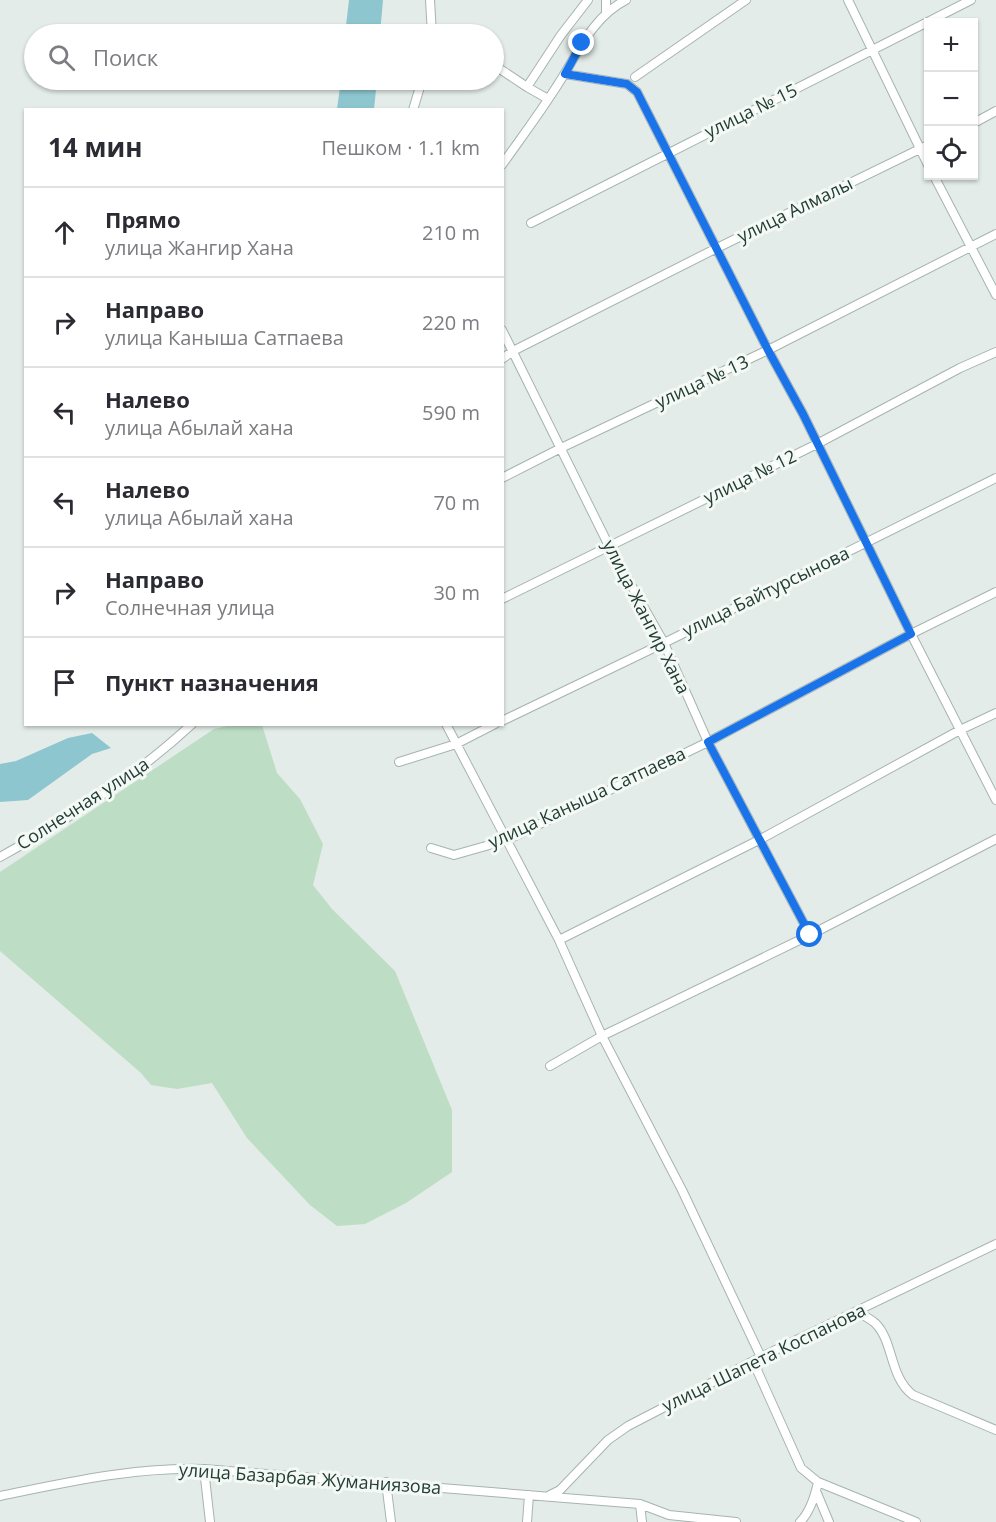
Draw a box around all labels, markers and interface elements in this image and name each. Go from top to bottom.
map controls [924,18,978,180]
button: + [924,18,978,72]
search box [24,24,504,90]
route end [568,29,594,55]
icon: search [45,41,78,74]
text: Поиск [93,42,158,72]
button: − [924,72,978,126]
street label: улица № 15 [700,77,801,143]
button: locate [924,126,978,180]
text: 14 мин [48,129,142,165]
text: Пешком · 1.1 km [321,134,480,161]
street label: улица Алмалы [733,171,856,247]
text: Прямо [105,204,181,234]
icon: ahead [48,216,81,249]
text: 210 m [422,219,480,246]
text: улица Жангир Хана [105,234,294,261]
text: Направо [105,294,204,324]
icon: right [48,306,81,339]
text: 220 m [422,309,480,336]
text: улица Каныша Сатпаева [105,324,344,351]
street label: улица № 13 [651,349,752,413]
text: Налево [105,384,190,414]
icon: left [48,396,81,429]
text: 590 m [422,399,480,426]
text: улица Абылай хана [105,414,294,441]
street label: улица № 12 [699,443,800,509]
text: Налево [105,474,190,504]
icon: left [48,486,81,519]
text: 70 m [433,489,480,516]
text: улица Абылай хана [105,504,294,531]
street label: улица Жангир Хана [598,535,696,698]
street label: улица Байтурсынова [678,540,853,642]
text: Направо [105,564,204,594]
icon: right [48,576,81,609]
text: 30 m [433,579,480,606]
text: Солнечная улица [105,594,275,621]
icon: arrive [48,666,81,699]
text: Пункт назначения [105,667,319,697]
street label: улица Каныша Сатпаева [484,741,689,853]
street label: Солнечная улица [12,751,153,855]
route start [796,921,822,947]
street label: улица Шапета Коспанова [658,1297,869,1417]
street label: улица Базарбая Жуманиязова [178,1457,442,1499]

